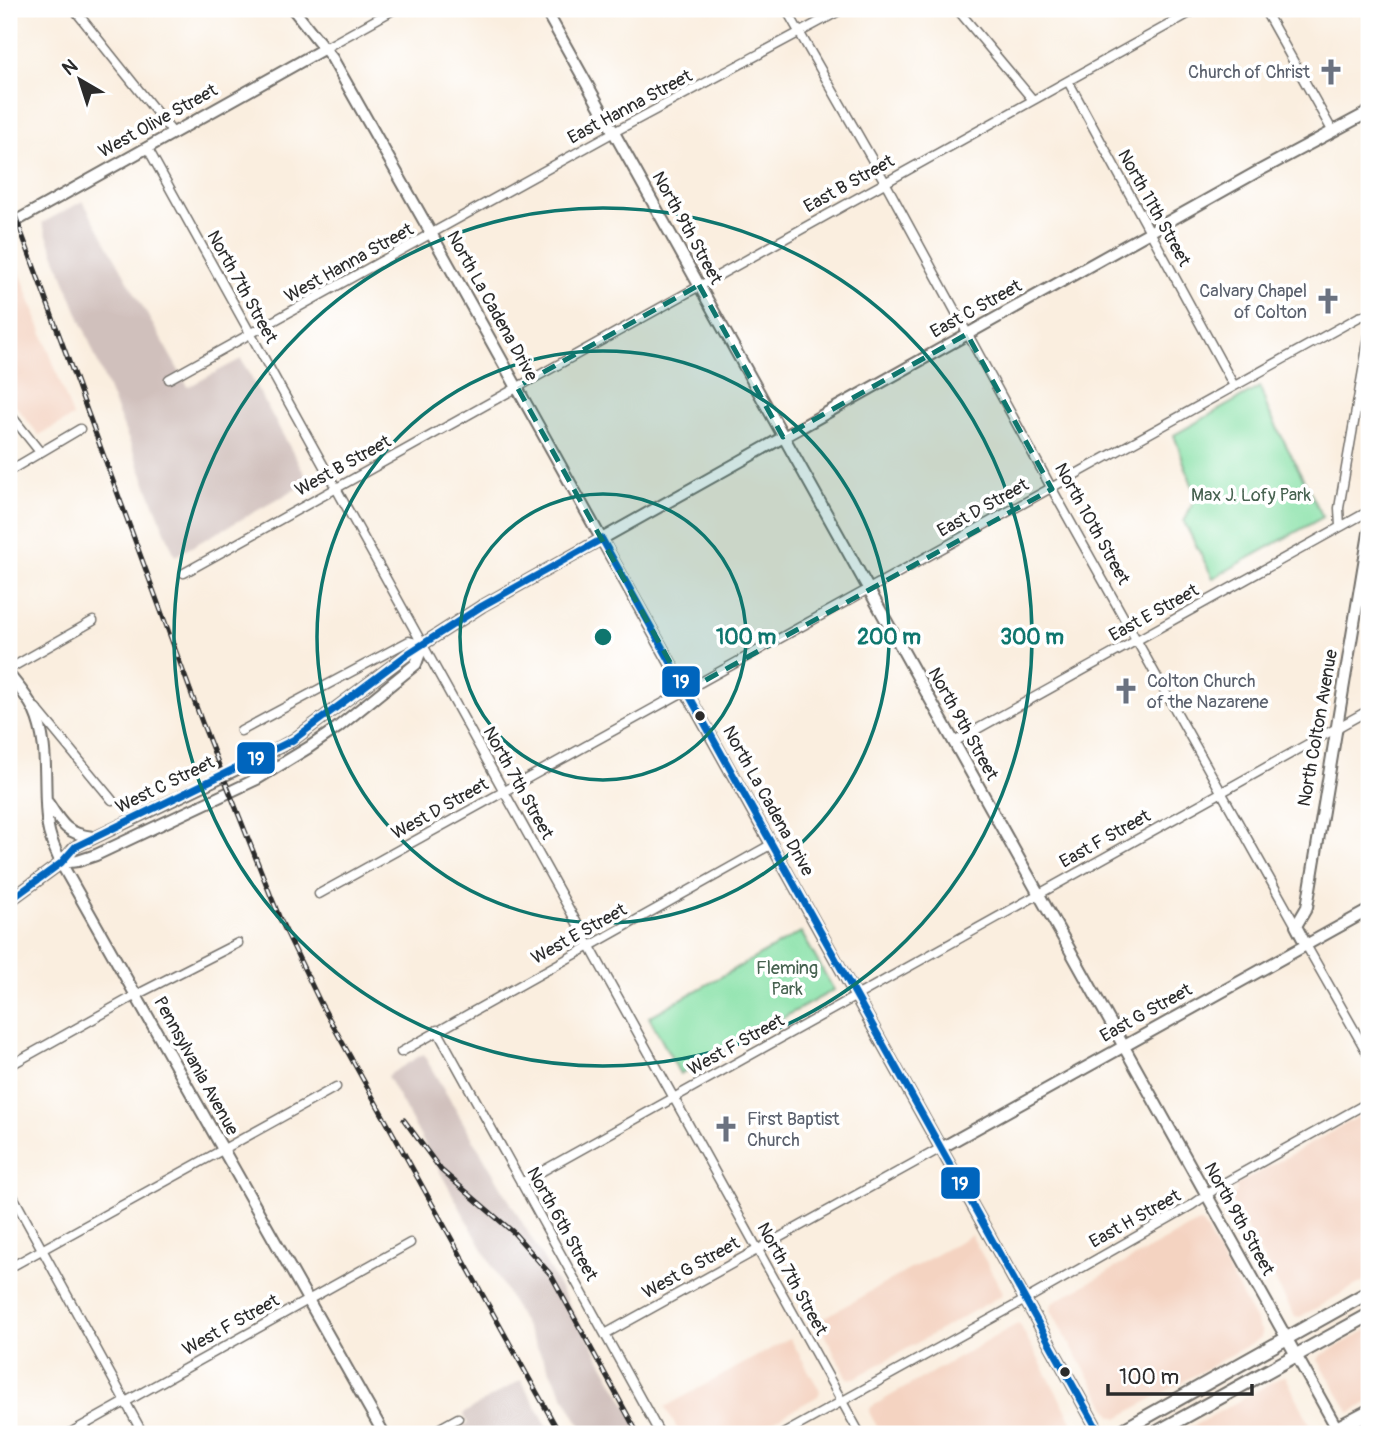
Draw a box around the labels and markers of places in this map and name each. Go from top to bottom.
church icon: Church of Christ [1316,57,1346,87]
place label: Church of Christ [1188,61,1311,84]
place label: Calvary Chapel of Colton [1199,280,1307,324]
church icon: Calvary Chapel of Colton [1313,286,1343,316]
centre of rings [591,625,615,649]
place label: Colton Church of the Nazarene [1147,670,1268,714]
church icon: Colton Church of the Nazarene [1111,676,1141,706]
unlabelled marker [693,709,707,723]
place label: First Baptist Church [747,1108,840,1152]
church icon: First Baptist Church [711,1114,741,1144]
unlabelled marker [1058,1365,1072,1379]

